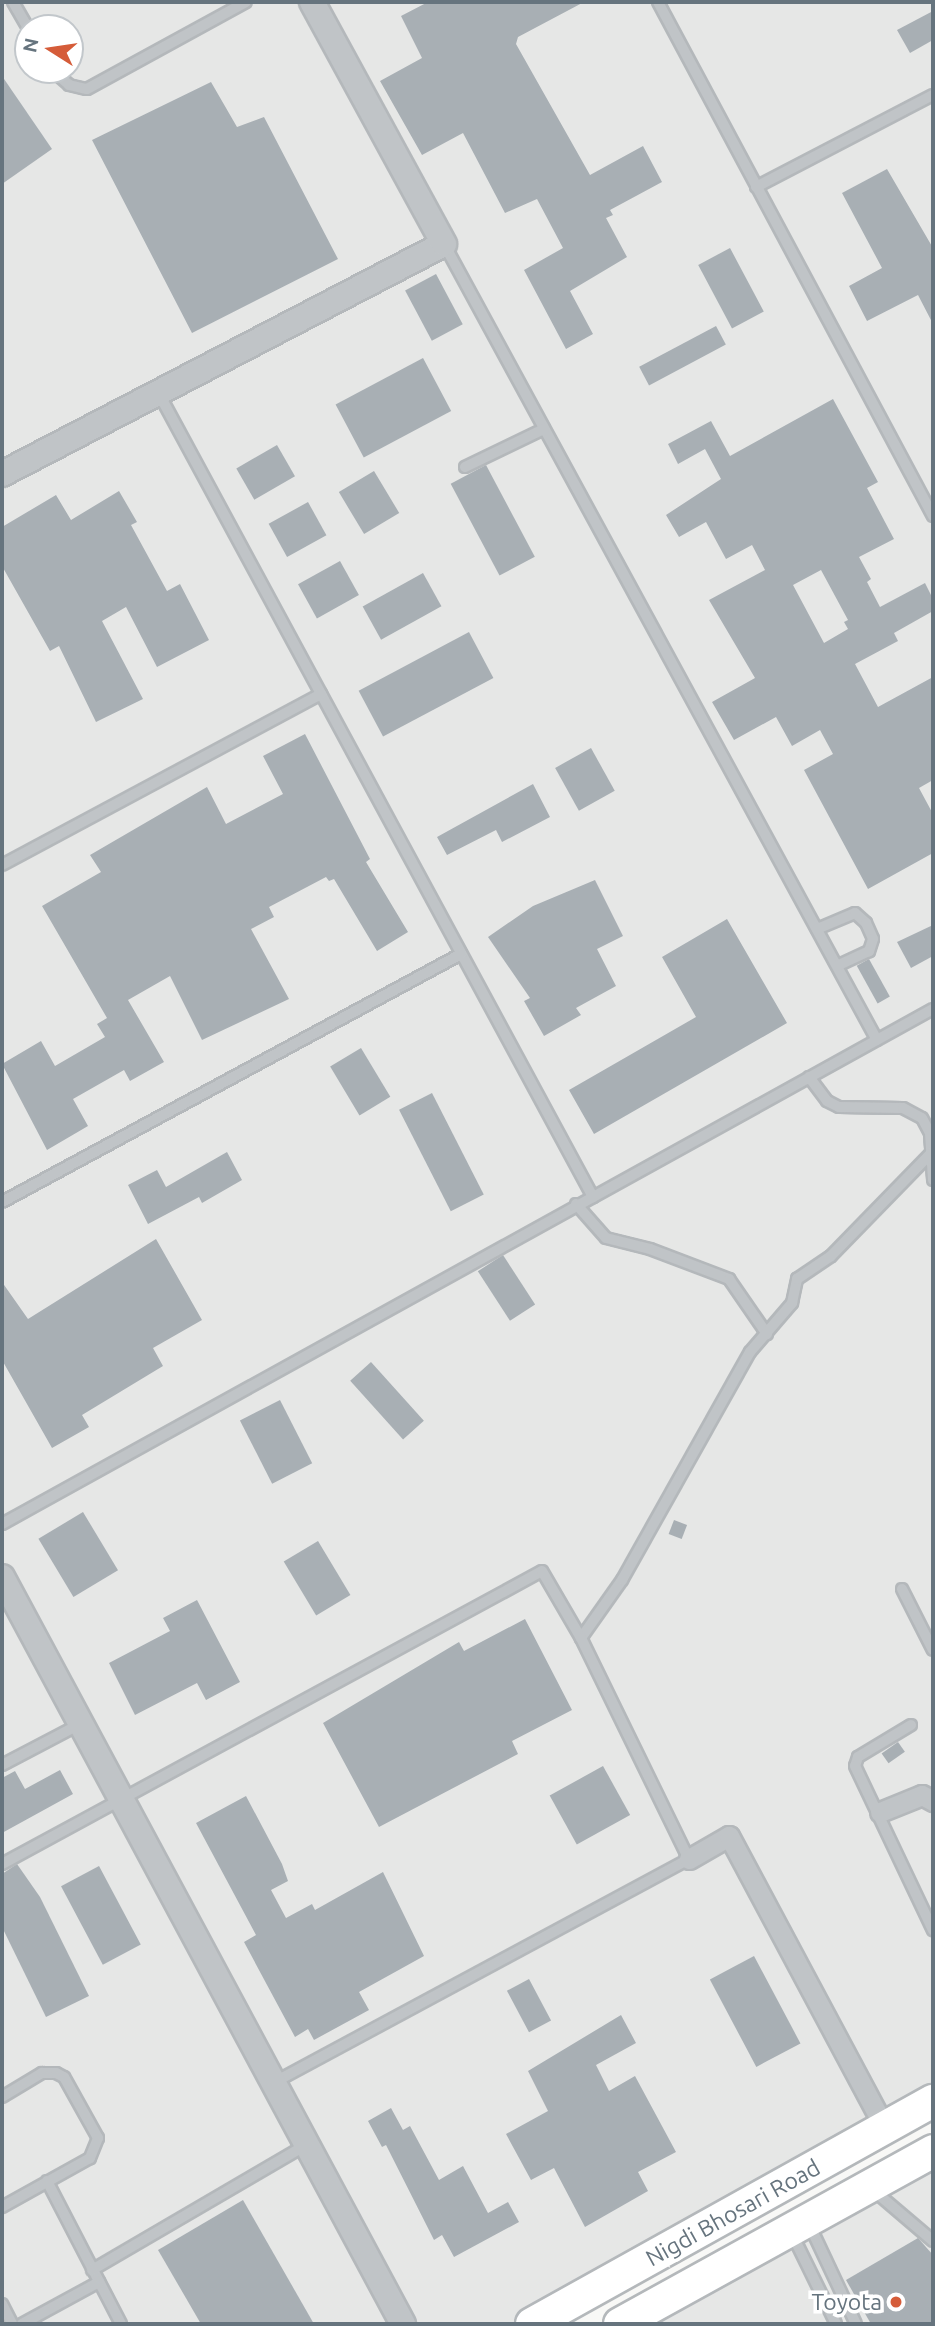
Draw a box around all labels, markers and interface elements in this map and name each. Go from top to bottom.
north arrow [14,14,84,84]
text: N [18,36,43,54]
street label: Nigdi Bhosari Road [641,2154,825,2272]
place label: Toyota [812,2288,882,2316]
marker: Toyota [888,2294,904,2310]

